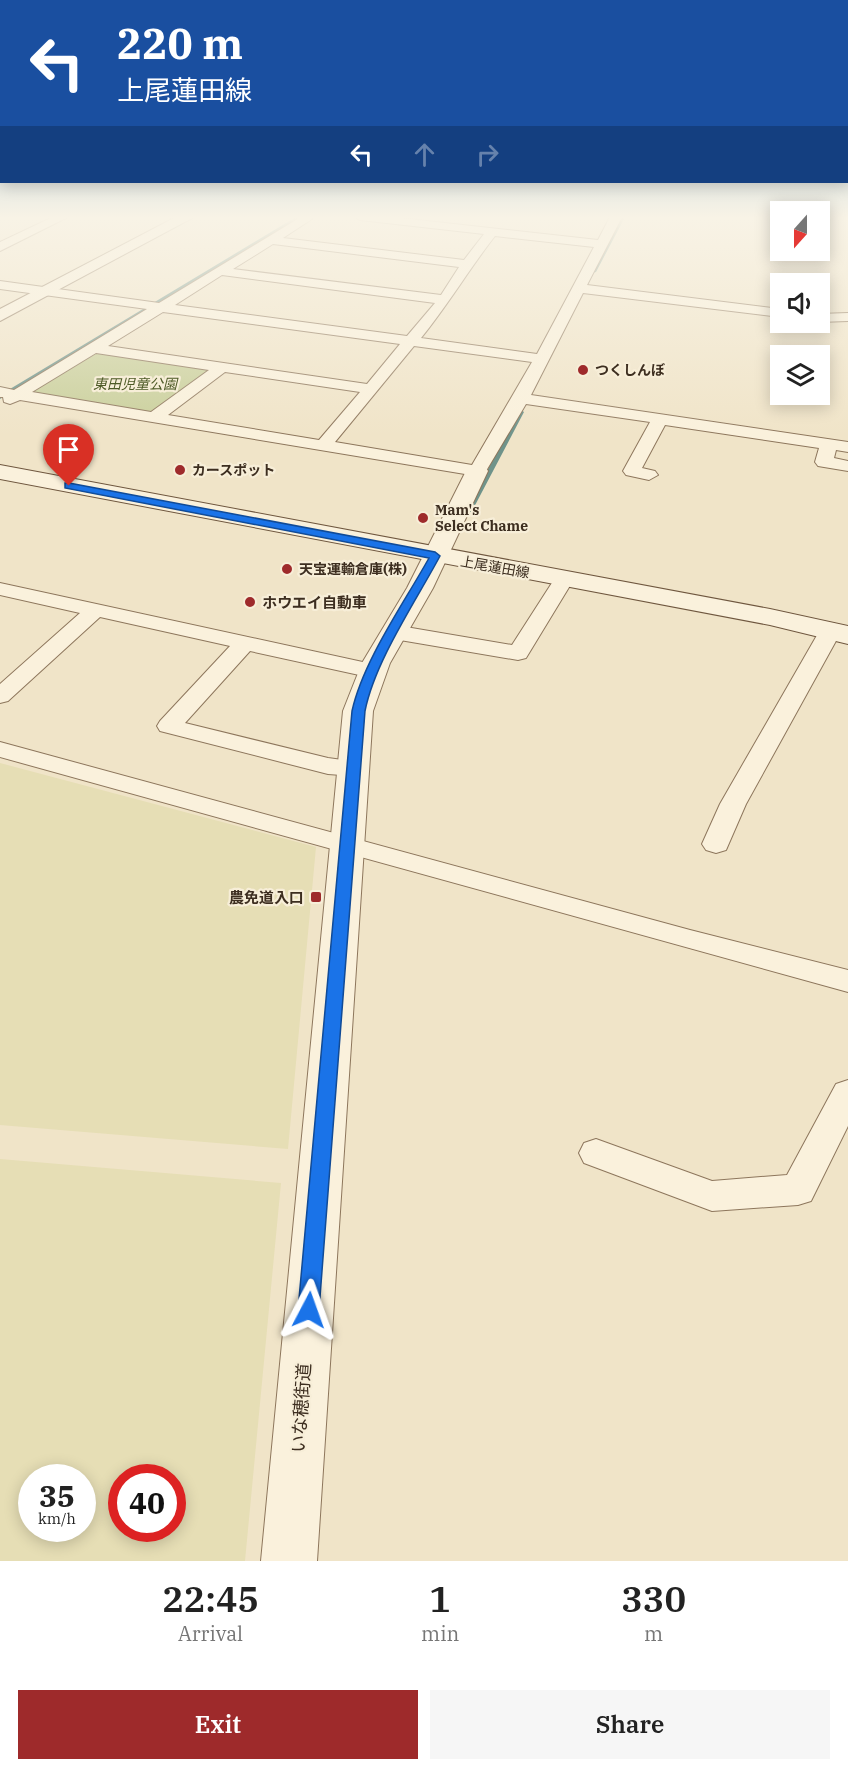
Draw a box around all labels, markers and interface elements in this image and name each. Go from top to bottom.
text: 220 m [117,16,243,71]
icon: left [18,24,96,102]
text: 上尾蓮田線 [117,72,252,107]
icon: left [345,138,378,171]
icon: ahead [408,138,441,171]
icon: right [471,138,504,171]
north arrow [770,201,830,261]
map controls [770,201,830,405]
button: sound [770,273,830,333]
button: layers [770,345,830,405]
place label: つくしんぼ [595,361,665,379]
marker: つくしんぼ [576,363,590,377]
park label: 東田児童公園 [93,375,179,393]
pin [43,424,94,486]
icon: arrive [52,433,85,466]
place label: カースポット [192,461,275,479]
marker: カースポット [173,463,187,477]
place label: Mam's Select Chame [435,501,528,535]
marker: Mam's Select Chame [416,511,430,525]
street label: 上尾蓮田線 [459,552,531,582]
place label: 天宝運輸倉庫(株) [299,560,407,578]
marker: 天宝運輸倉庫(株) [280,562,294,576]
place label: ホウエイ自動車 [262,593,367,612]
marker: ホウエイ自動車 [243,595,257,609]
place label: 農免道入口 [229,888,304,907]
marker: 農免道入口 [309,890,323,904]
position arrow [277,1278,341,1342]
street label: いな穂街道 [286,1362,316,1454]
speed limit sign: 40 [108,1464,186,1542]
text: 35 [39,1476,75,1515]
text: km/h [38,1509,76,1528]
text: 22:45 [162,1575,259,1622]
text: 1 [429,1575,451,1622]
text: 330 [621,1575,686,1622]
text: Arrival [178,1620,243,1647]
text: min [421,1620,459,1647]
text: m [644,1620,663,1647]
button: Exit [18,1690,418,1759]
button: Share [430,1690,830,1759]

